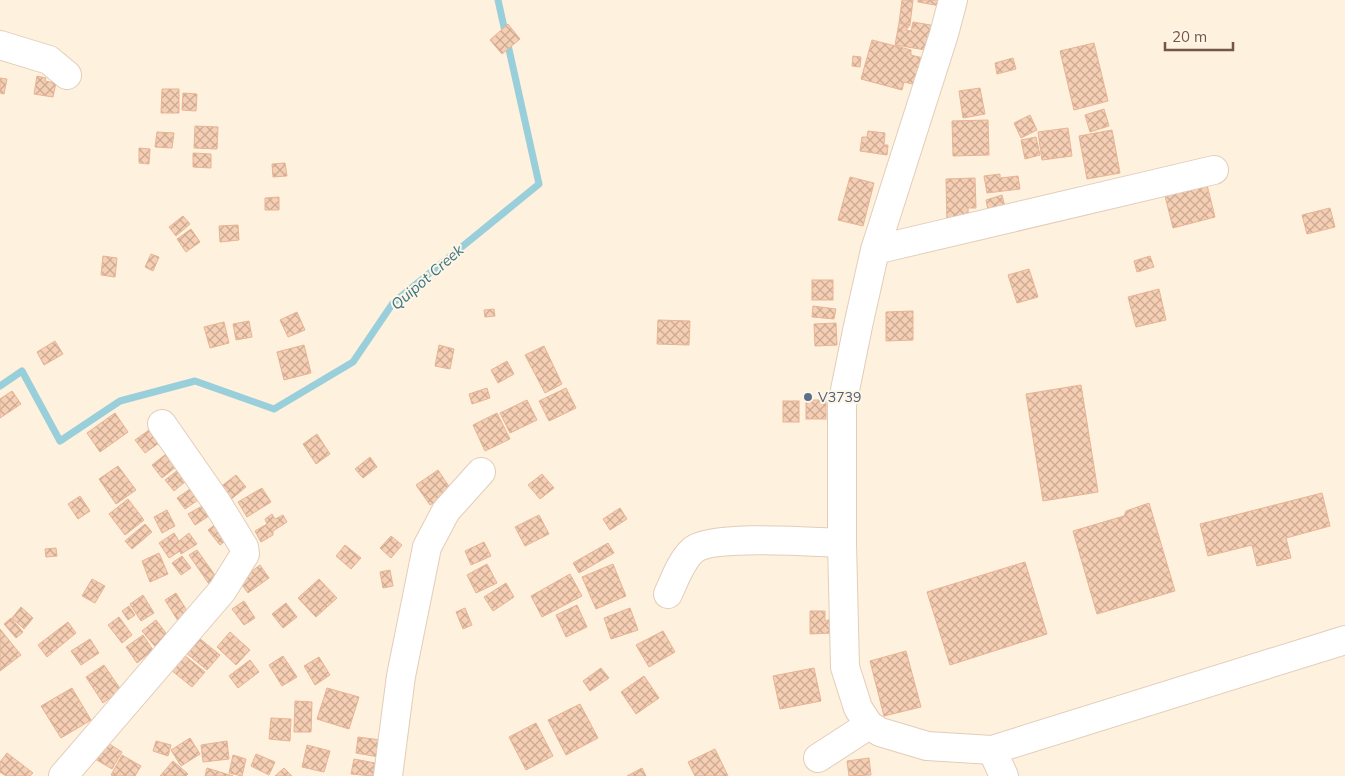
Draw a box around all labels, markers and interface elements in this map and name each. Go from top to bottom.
scale bar [1165,20,1232,52]
text: 20 m [1172,27,1207,46]
water label: Quipot Creek [387,239,468,314]
place label: V3739 [818,388,861,406]
marker: V3739 [802,391,814,403]

